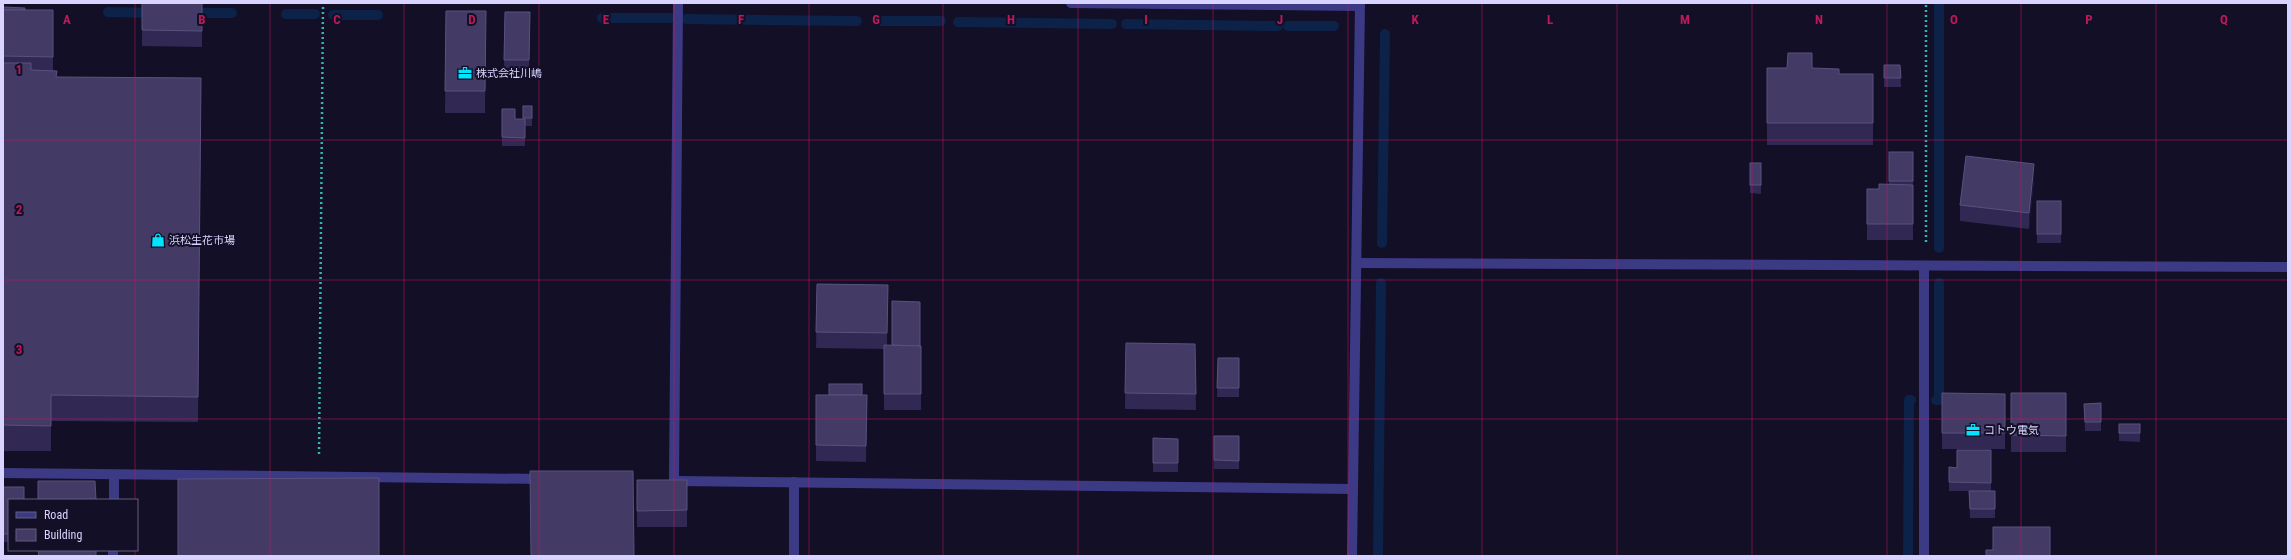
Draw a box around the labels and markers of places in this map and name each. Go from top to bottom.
office icon: 株式会社川嶋 [457,65,473,81]
place label: 株式会社川嶋 [476,67,542,80]
shop icon: 浜松生花市場 [150,232,166,248]
place label: 浜松生花市場 [169,234,235,247]
office icon: コトウ電気 [1965,422,1981,438]
place label: コトウ電気 [1984,424,2039,437]

